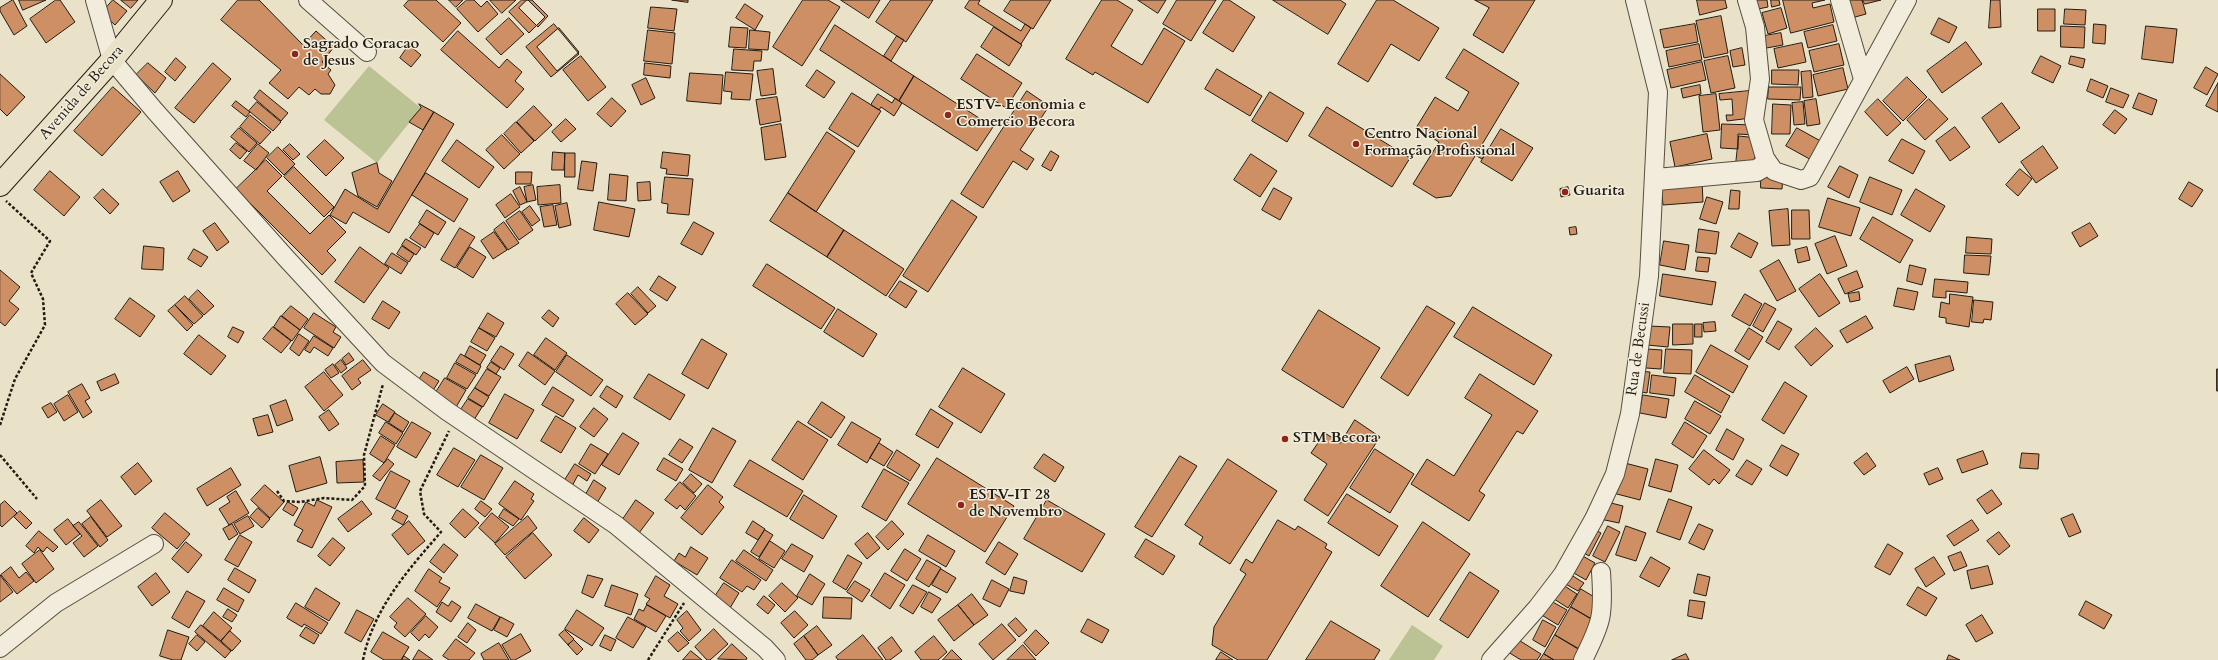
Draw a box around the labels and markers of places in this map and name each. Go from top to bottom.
place label: Sagrado Coracao de Jesus [303,36,419,71]
marker: Sagrado Coracao de Jesus [290,49,300,59]
place label: ESTV- Economia e Comercio Becora [956,97,1086,132]
marker: ESTV- Economia e Comercio Becora [943,110,953,120]
place label: Centro Nacional Formação Profissional [1364,126,1515,161]
marker: Centro Nacional Formação Profissional [1351,139,1361,149]
place label: Guarita [1573,183,1625,201]
marker: Guarita [1560,187,1570,197]
place label: STM Becora [1293,430,1378,448]
marker: STM Becora [1280,434,1290,444]
place label: ESTV-IT 28 de Novembro [969,487,1062,522]
marker: ESTV-IT 28 de Novembro [956,500,966,510]

